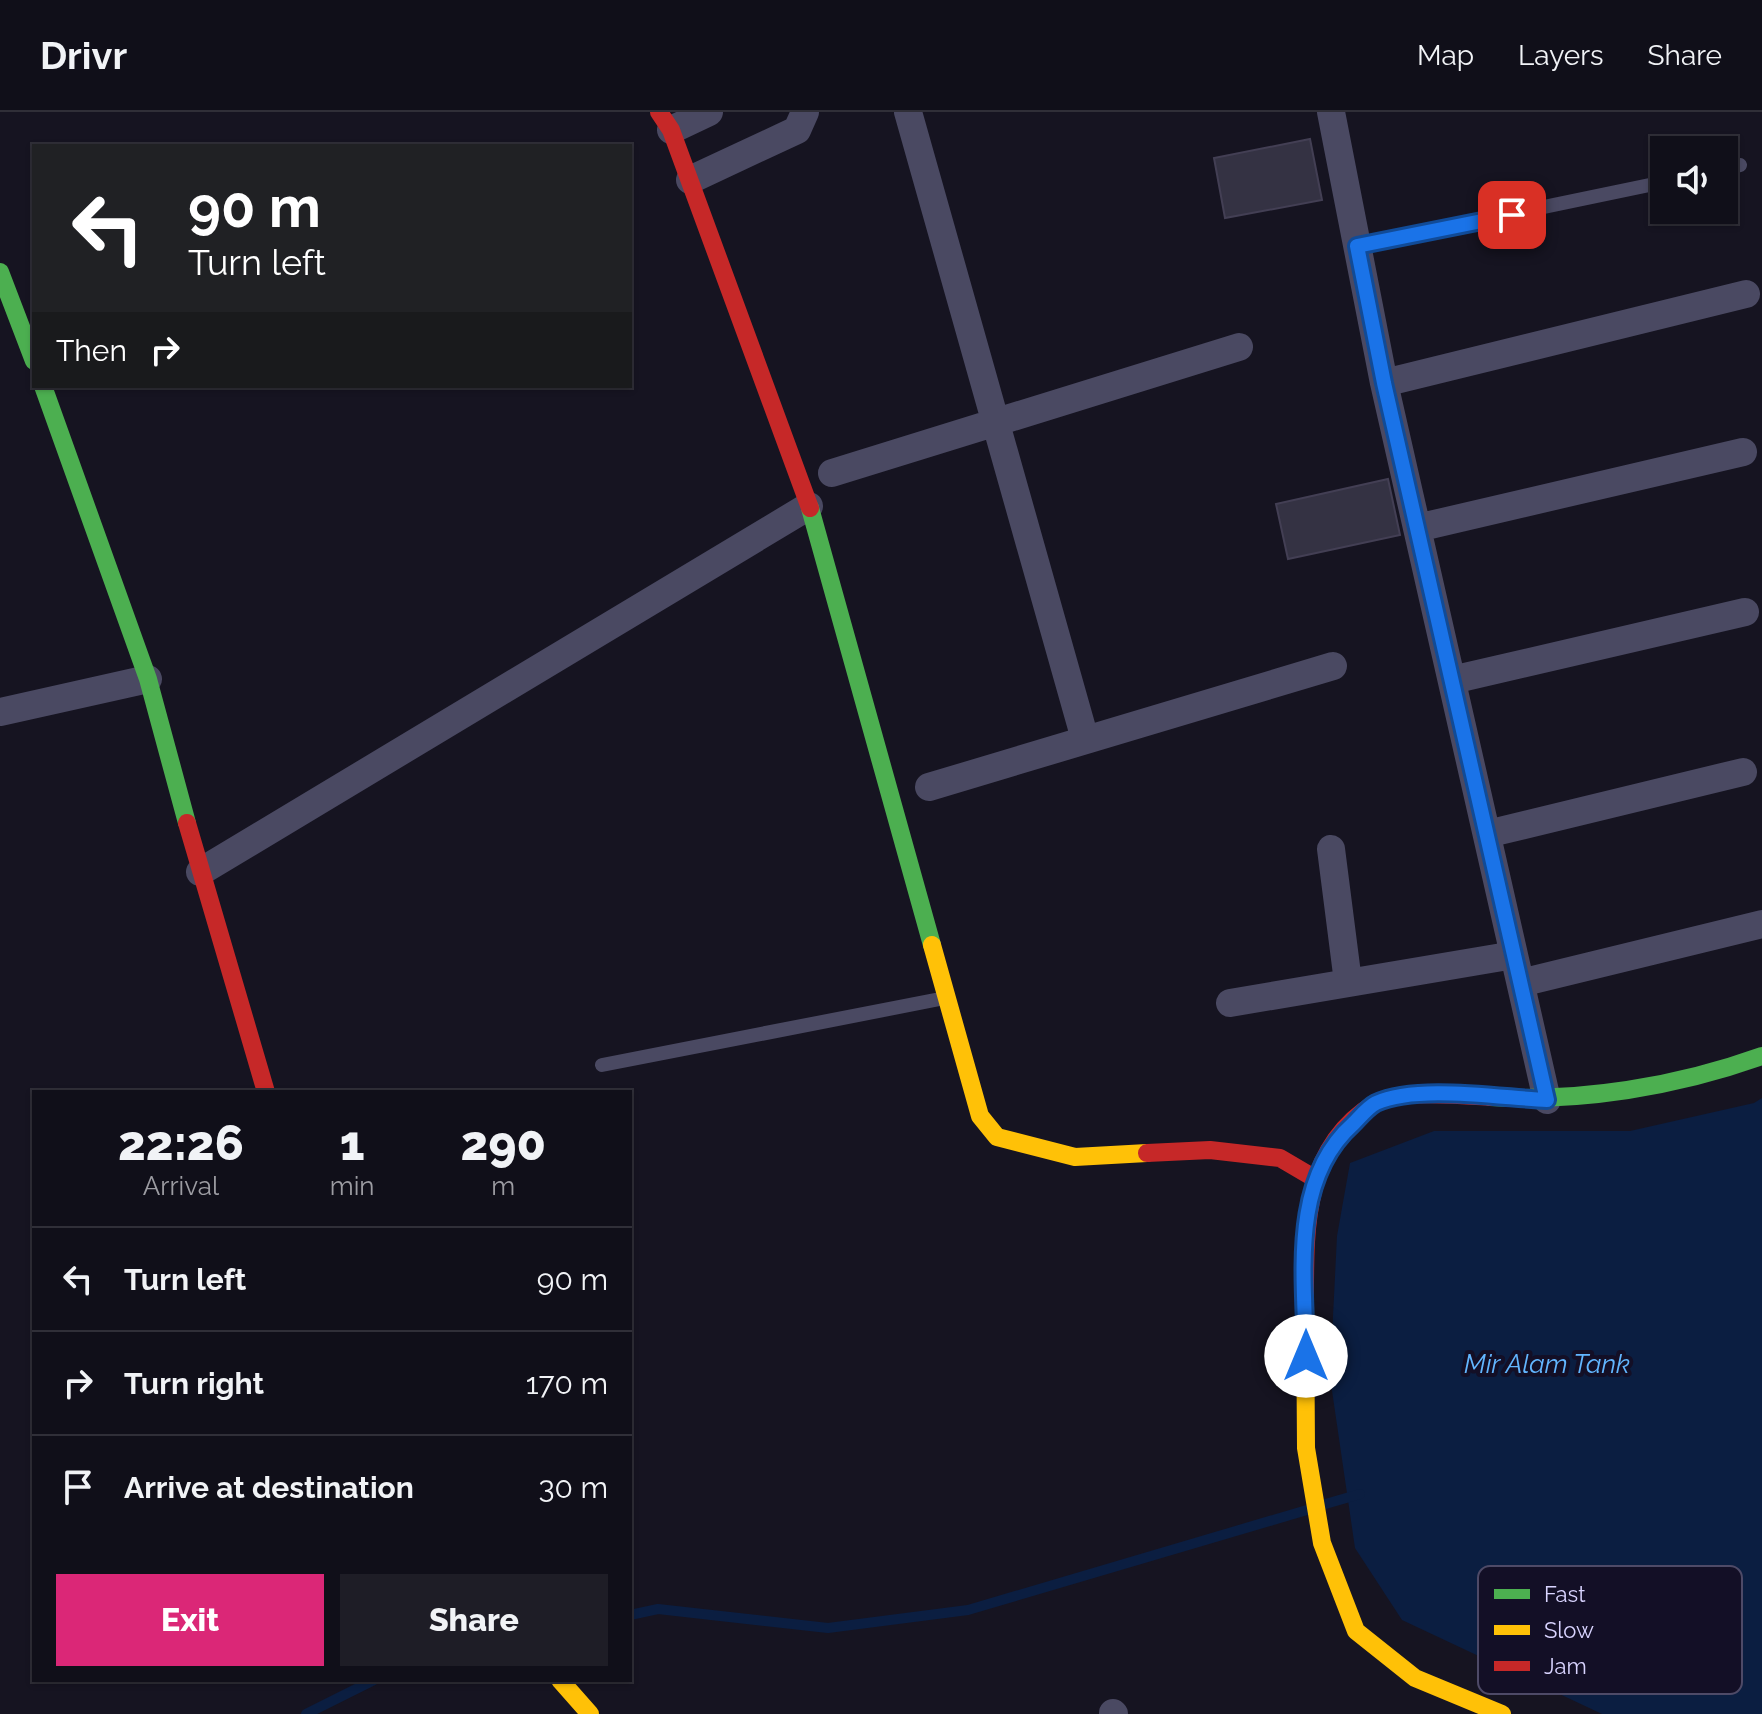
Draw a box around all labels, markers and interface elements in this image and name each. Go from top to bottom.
text: Drivr [40,33,127,78]
text: Map [1417,39,1474,72]
text: Layers [1518,39,1604,72]
text: Share [1648,39,1722,72]
map controls [1650,136,1738,224]
button: sound [1650,136,1738,224]
text: 90 m [188,174,321,240]
icon: left [56,176,160,280]
pin [1478,181,1546,249]
icon: arrive [1490,193,1534,237]
text: Turn left [188,241,326,283]
icon: right [143,328,187,372]
text: Then [56,333,127,368]
text: 22:26 [118,1115,244,1171]
text: 1 [340,1115,365,1171]
text: 290 [460,1115,546,1171]
text: Arrival [143,1171,219,1201]
text: min [330,1171,375,1201]
text: m [491,1171,515,1201]
icon: left [56,1257,100,1301]
text: Turn left [124,1262,246,1297]
text: 90 m [537,1262,608,1297]
position arrow [1264,1314,1348,1398]
water label: Mir Alam Tank [1464,1349,1630,1379]
icon: right [56,1361,100,1405]
text: Turn right [124,1366,264,1401]
text: 170 m [526,1366,608,1401]
icon: arrive [56,1465,100,1509]
text: Arrive at destination [124,1470,414,1505]
text: 30 m [538,1470,608,1505]
legend [1478,1566,1742,1694]
button: Exit [56,1574,324,1666]
button: Share [340,1574,608,1666]
text: Fast [1544,1581,1586,1607]
text: Slow [1544,1617,1594,1643]
text: Jam [1544,1653,1587,1679]

